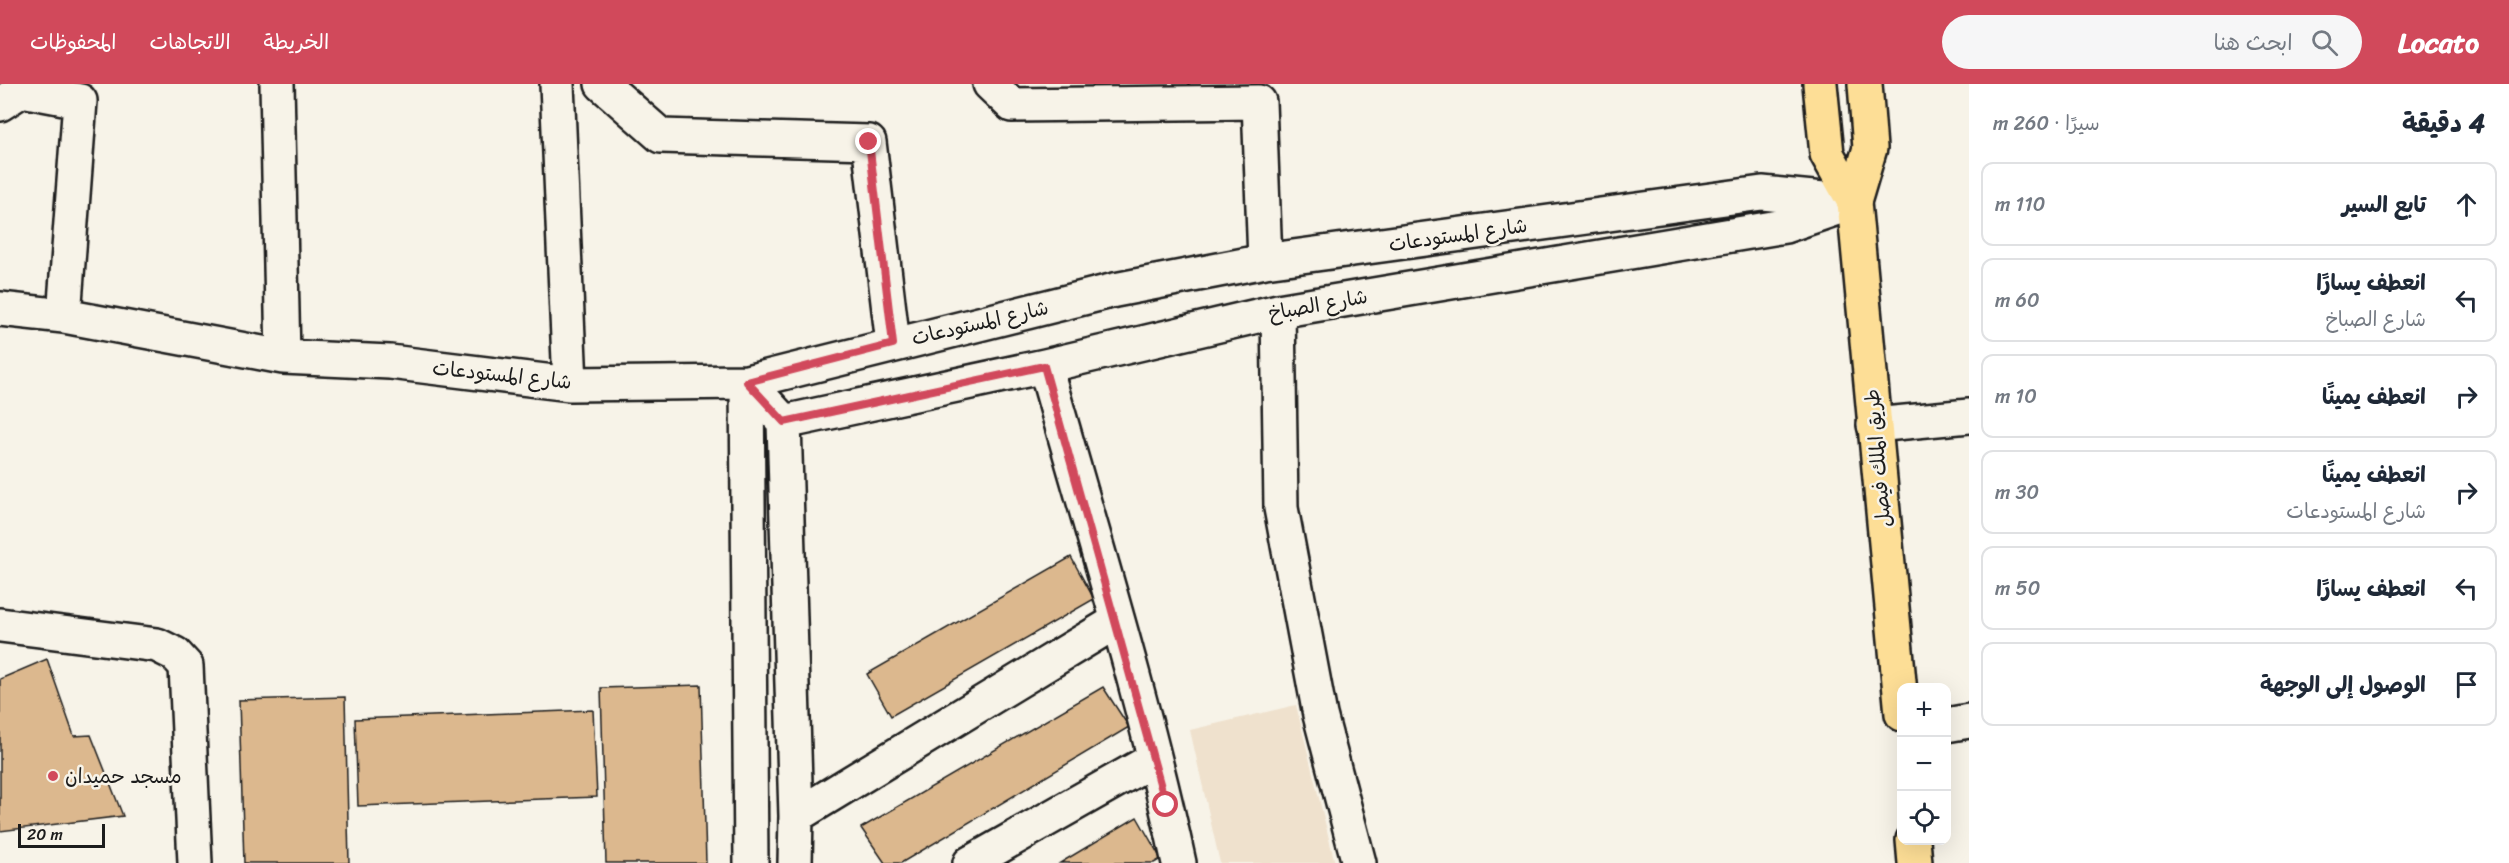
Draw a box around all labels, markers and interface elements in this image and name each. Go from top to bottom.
search box [1942,15,2362,69]
text: Locato [2398,18,2479,67]
text: المحفوظات [30,23,116,61]
text: الاتجاهات [149,23,231,61]
text: الخريطة [264,23,329,61]
text: ابحث هنا [2213,23,2293,62]
icon: search [2308,26,2341,59]
text: 4 دقيقة [2402,100,2485,146]
text: سيرًا · 260 m [1993,106,2100,141]
route end [855,128,881,154]
text: تابع السير [2342,185,2426,224]
text: 110 m [1995,187,2045,222]
icon: ahead [2450,188,2483,221]
street label: شارع المستودعات [1386,208,1530,262]
text: انعطف يسارًا [2316,263,2426,302]
street label: شارع الصباخ [1265,279,1371,331]
text: 60 m [1995,283,2040,318]
icon: left [2450,284,2483,317]
street label: شارع المستودعات [908,290,1052,356]
text: شارع الصباخ [2326,302,2426,337]
street label: شارع المستودعات [431,350,573,400]
text: انعطف يمينًا [2322,377,2426,416]
text: 10 m [1995,379,2037,414]
icon: right [2450,380,2483,413]
street label: طريق الملك فيصل [1855,387,1901,529]
text: انعطف يمينًا [2322,455,2426,494]
text: 30 m [1995,475,2039,510]
icon: right [2450,476,2483,509]
text: شارع المستودعات [2286,494,2426,529]
text: انعطف يسارًا [2316,569,2426,608]
text: 50 m [1995,571,2040,606]
icon: left [2450,572,2483,605]
text: الوصول إلى الوجهة [2260,665,2426,704]
icon: arrive [2450,668,2483,701]
map controls [1897,683,1951,845]
button: + [1897,683,1951,737]
button: − [1897,737,1951,791]
place label: مسجد حميدان [65,759,182,794]
marker: مسجد حميدان [46,769,60,783]
route start [1152,791,1178,817]
button: locate [1897,791,1951,845]
text: 20 m [27,820,63,849]
scale bar [18,821,105,848]

